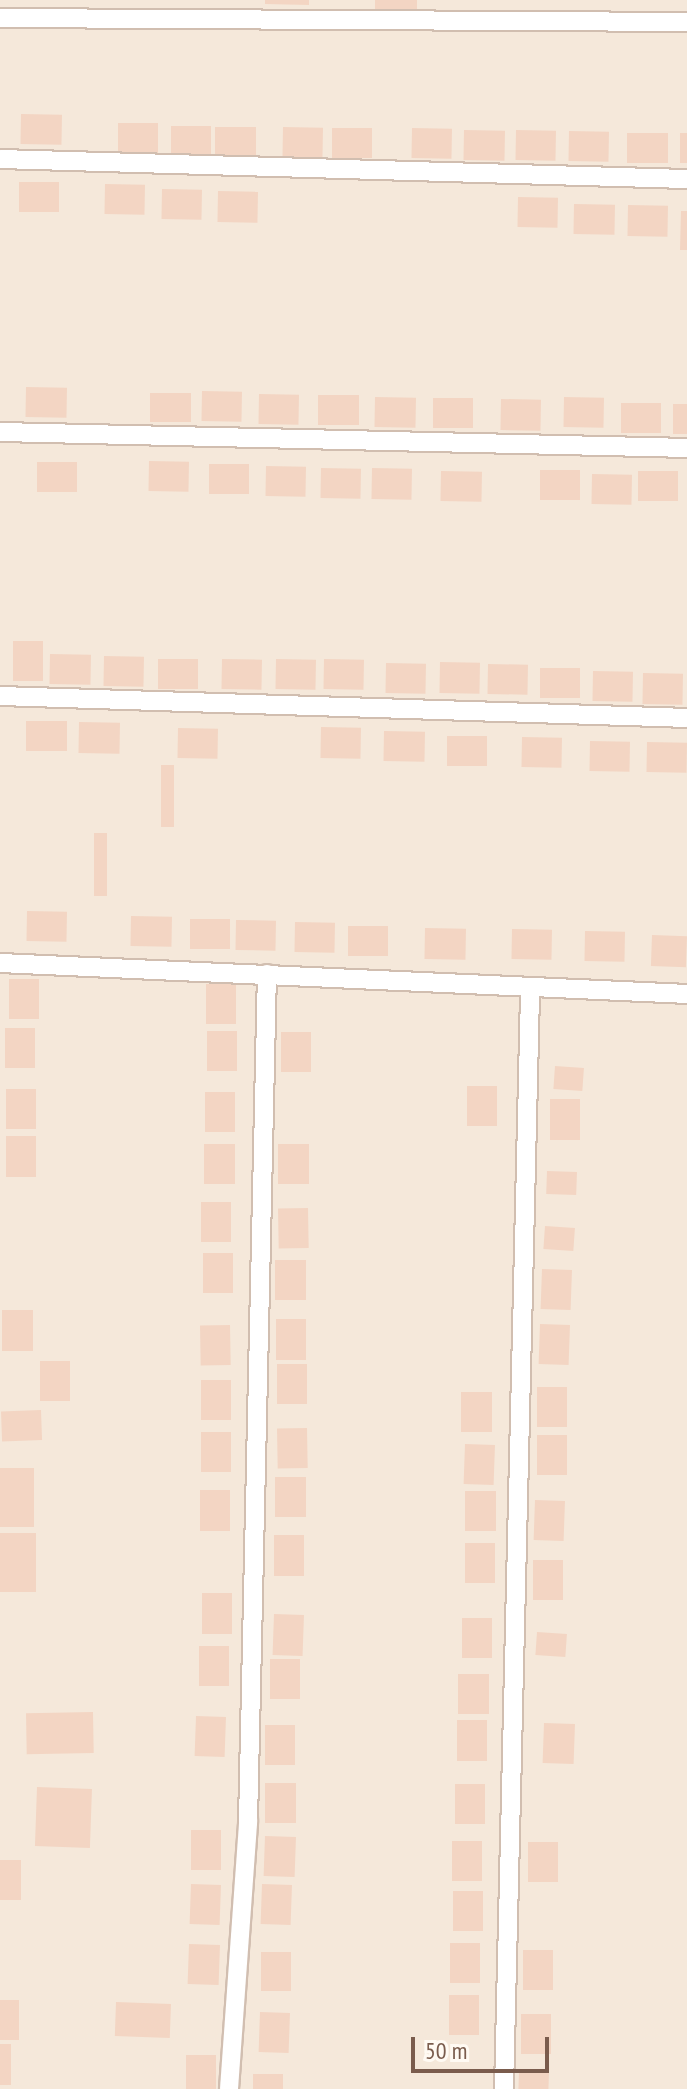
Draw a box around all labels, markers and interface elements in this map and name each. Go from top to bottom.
scale bar [415,2021,553,2071]
text: 50 m [425,2035,467,2066]

